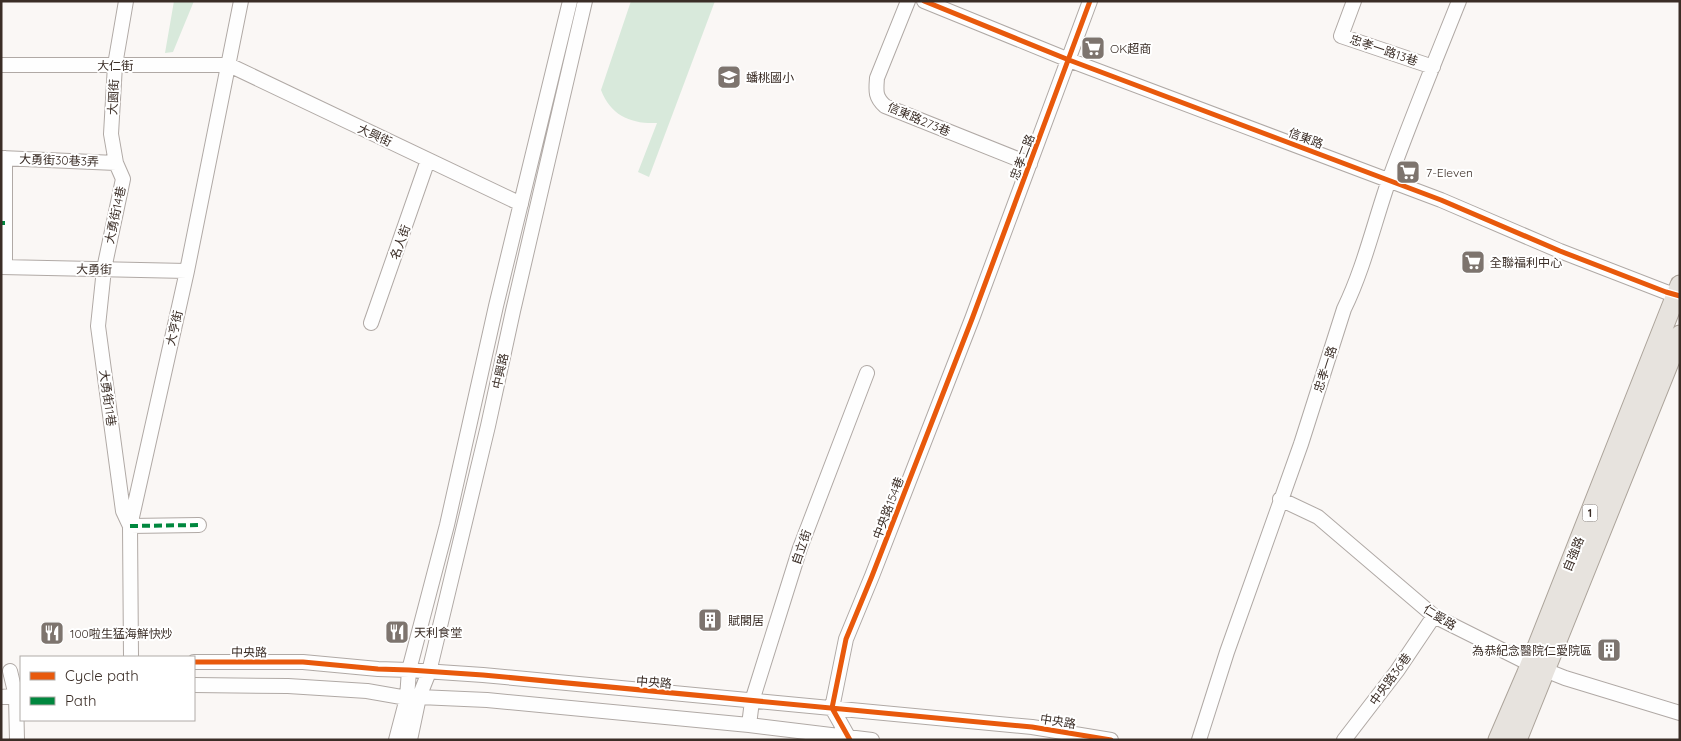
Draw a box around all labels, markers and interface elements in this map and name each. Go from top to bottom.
street label: 忠孝一路13巷 [1348,31,1420,69]
supermarket icon: OK超商 [1080,35,1106,61]
place label: OK超商 [1110,41,1151,56]
street label: 大仁街 [97,58,133,73]
school or university icon: 蟠桃國小 [716,64,742,90]
place label: 蟠桃國小 [746,70,794,85]
street label: 大園街 [105,79,121,115]
street label: 信東路273巷 [885,99,953,139]
street label: 大興街 [356,121,394,149]
street label: 信東路 [1287,125,1325,151]
street label: 忠孝二路 [1006,132,1038,182]
street label: 大勇街30巷3弄 [19,151,99,169]
supermarket icon: 7-Eleven [1395,159,1421,185]
place label: 7-Eleven [1426,165,1473,180]
street label: 大勇街14巷 [102,185,128,245]
street label: 名人街 [387,223,413,261]
supermarket icon: 全聯福利中心 [1460,249,1486,275]
place label: 全聯福利中心 [1490,255,1562,270]
street label: 大勇街 [76,261,112,277]
street label: 大亨街 [163,309,185,347]
street label: 忠孝一路 [1310,344,1340,394]
street label: 中興路 [489,352,511,390]
street label: 大勇街11巷 [97,369,119,427]
street label: 中央路154巷 [869,475,907,541]
road number: 1 [1582,504,1598,522]
street label: 自立街 [788,528,814,566]
street label: 自強路 [1559,534,1587,574]
street label: 仁愛路 [1421,601,1459,633]
building icon: 賦閣居 [697,607,723,633]
place label: 賦閣居 [728,613,764,628]
restaurant icon: 天利食堂 [384,619,410,645]
restaurant icon: 100啦生猛海鮮快炒 [39,620,65,646]
place label: 天利食堂 [414,625,462,640]
place label: 100啦生猛海鮮快炒 [70,626,173,641]
building icon: 為恭紀念醫院仁愛院區 [1596,637,1622,663]
place label: 為恭紀念醫院仁愛院區 [1472,643,1592,658]
street label: 中央路 [231,644,267,660]
street label: 中央路36巷 [1366,650,1414,708]
legend [20,656,195,721]
text: Cycle path [65,666,139,685]
street label: 中央路 [635,673,673,691]
text: Path [65,691,97,710]
street label: 中央路 [1039,711,1077,731]

